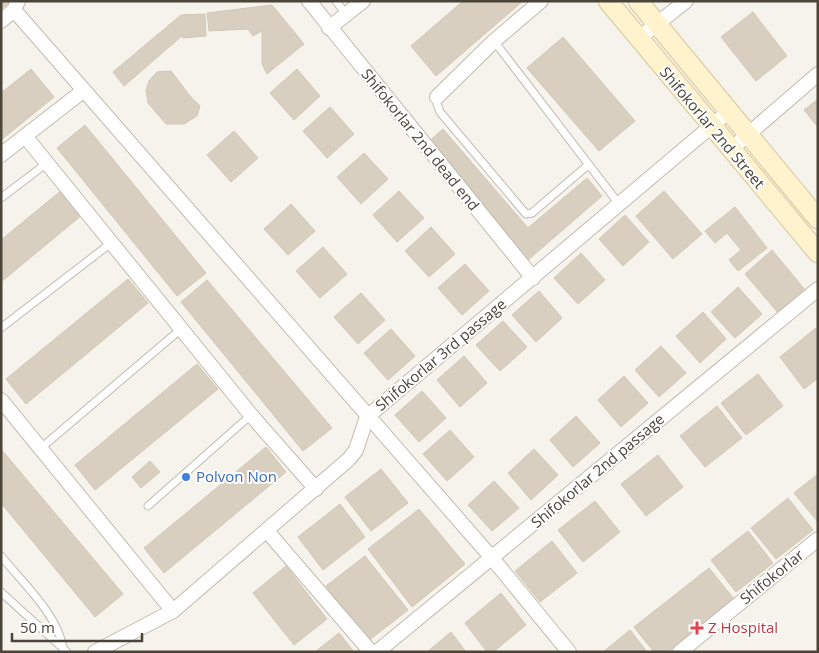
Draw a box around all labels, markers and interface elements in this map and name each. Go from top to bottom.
street label: Shifokorlar 2nd Street [656,62,770,192]
street label: Shifokorlar 2nd dead end [357,64,484,214]
street label: Shifokorlar 3rd passage [371,294,510,415]
street label: Shifokorlar 2nd passage [527,409,668,532]
place label: Polvon Non [196,466,277,486]
marker: Polvon Non [180,471,192,483]
street label: Shifokorlar [735,544,807,608]
scale bar [12,610,142,642]
text: 50 m [20,617,55,637]
place label: Z Hospital [708,617,778,637]
marker: Z Hospital [690,621,704,635]

